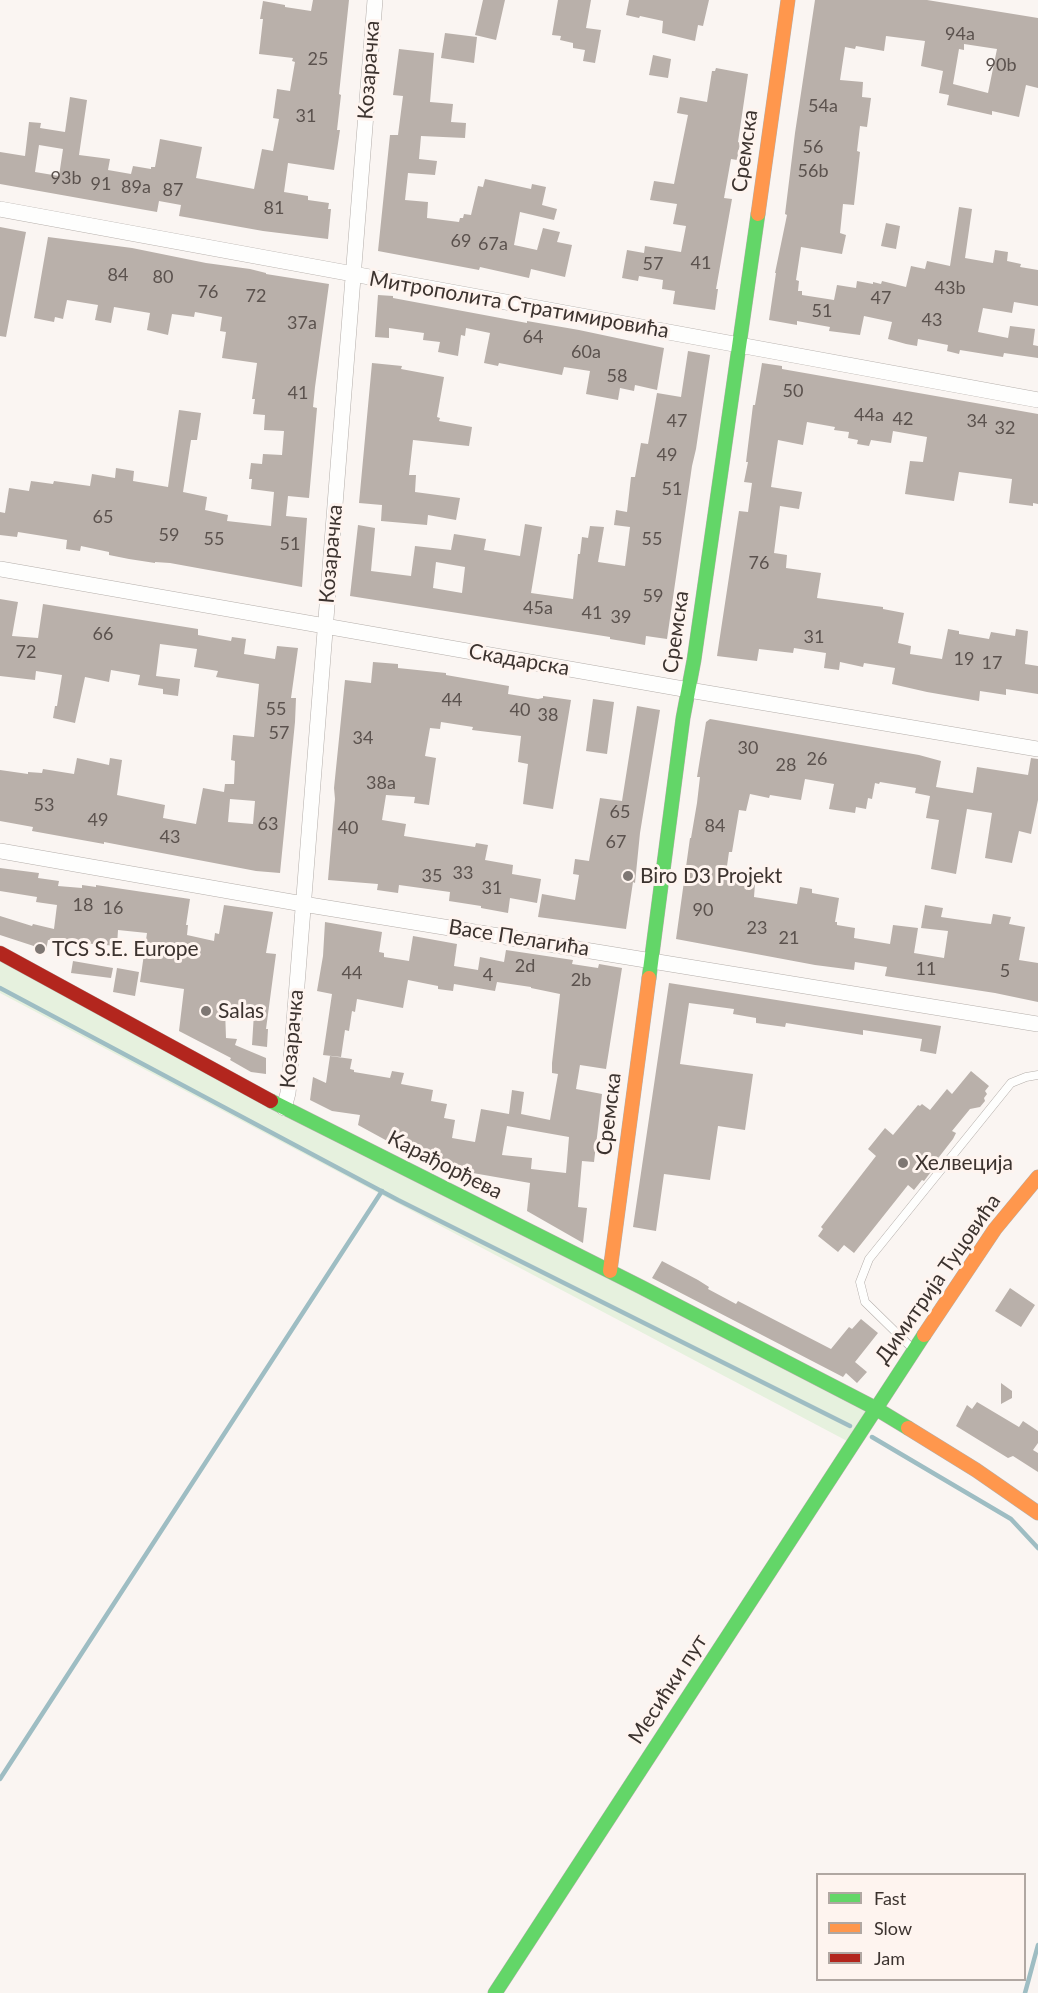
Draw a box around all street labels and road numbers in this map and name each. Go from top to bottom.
street label: Козарачка [353,20,385,120]
street label: Сремска [727,108,763,194]
street label: Митрополита Стратимировића [367,266,671,344]
street label: Козарачка [314,504,348,604]
street label: Сремска [658,589,694,675]
street label: Скадарска [467,639,571,681]
street label: Васе Пелагића [447,914,591,962]
street label: Козарачка [275,989,309,1089]
street label: Сремска [591,1071,627,1157]
street label: Карађорђева [383,1125,507,1205]
street label: Димитрија Туцовића [870,1189,1006,1369]
street label: Месићки пут [623,1629,713,1749]

